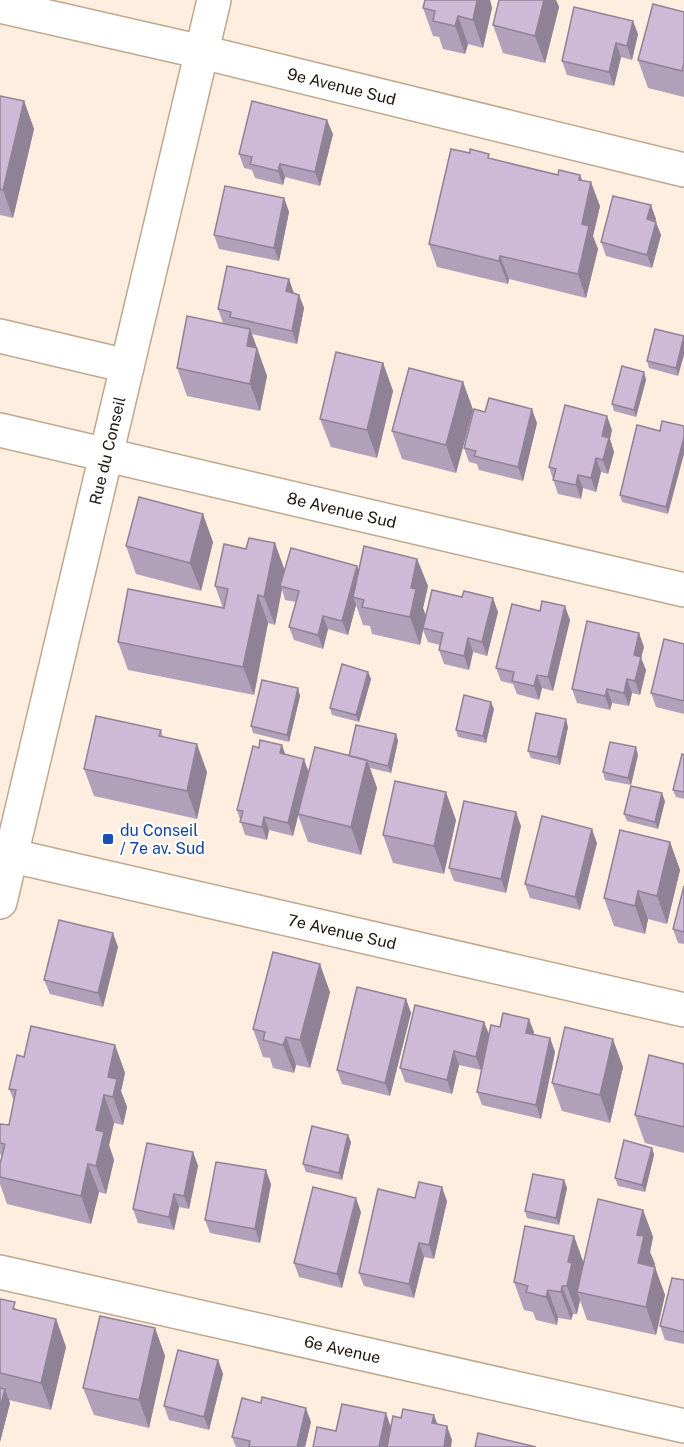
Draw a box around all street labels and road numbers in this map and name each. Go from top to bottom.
street label: 9e Avenue Sud [285,64,398,109]
street label: Rue du Conseil [86,394,130,507]
street label: 8e Avenue Sud [285,488,398,532]
street label: 7e Avenue Sud [286,910,398,954]
street label: 6e Avenue [302,1332,382,1367]

